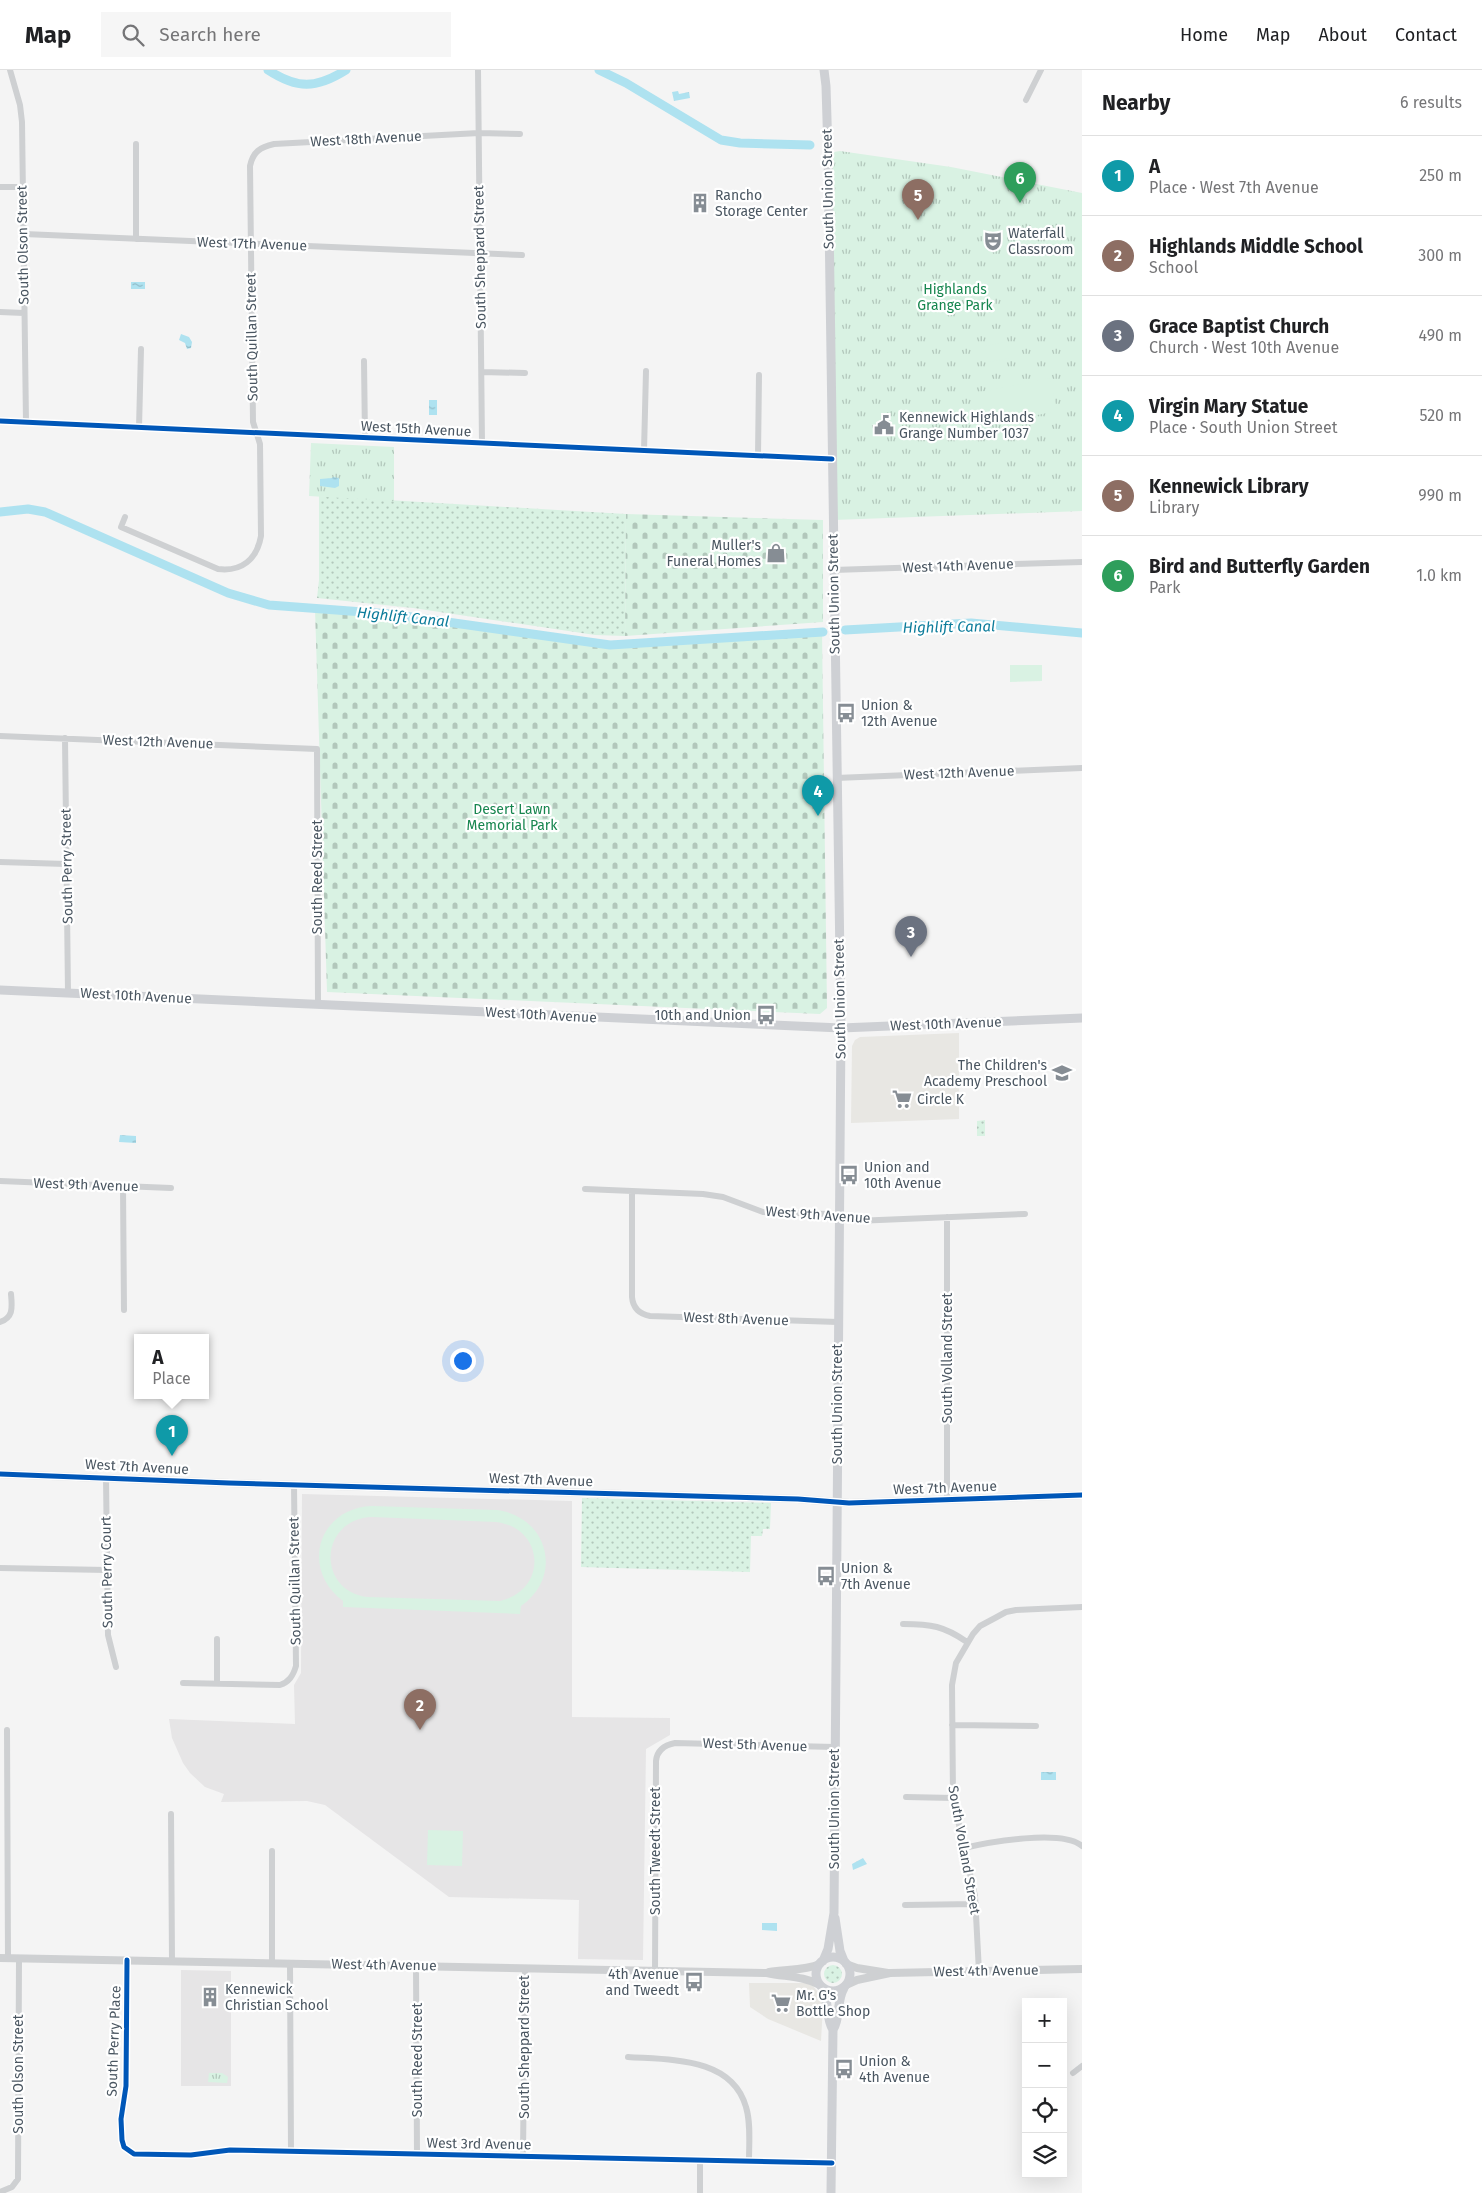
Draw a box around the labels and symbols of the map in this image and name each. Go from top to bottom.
street label: West 18th Avenue [310,128,422,150]
street label: South Union Street [818,128,838,249]
pin: 6 [1004,162,1036,203]
pin: 5 [902,179,934,220]
street label: South Olson Street [13,184,33,305]
street label: South Sheppard Street [470,184,490,329]
place label: Rancho Storage Center [715,187,808,220]
building icon: Rancho Storage Center [689,192,711,214]
place label: Waterfall Classroom [1008,225,1073,258]
theatre icon: Waterfall Classroom [982,230,1004,252]
street label: West 17th Avenue [197,234,307,254]
street label: South Quillan Street [242,272,262,401]
park label: Highlands Grange Park [917,281,994,314]
place label: Kennewick Highlands Grange Number 1037 [899,409,1034,442]
public building icon: Kennewick Highlands Grange Number 1037 [873,414,895,436]
street label: West 15th Avenue [360,418,472,440]
street label: South Union Street [824,533,844,654]
place label: Muller's Funeral Homes [667,537,761,570]
shop icon: Muller's Funeral Homes [765,542,787,564]
street label: West 14th Avenue [902,556,1014,576]
water label: Highlift Canal [356,603,450,631]
water label: Highlift Canal [903,617,995,637]
place label: Union & 12th Avenue [861,697,937,730]
bus stop icon: Union & 12th Avenue [835,702,857,724]
street label: West 12th Avenue [102,732,214,752]
street label: West 12th Avenue [903,763,1015,783]
pin: 4 [802,775,834,816]
park label: Desert Lawn Memorial Park [467,801,558,834]
street label: South Perry Street [57,807,77,924]
street label: South Reed Street [309,819,326,934]
pin: 3 [895,916,927,957]
street label: South Union Street [830,938,850,1059]
street label: West 10th Avenue [80,985,192,1007]
street label: West 10th Avenue [485,1004,597,1026]
bus stop icon: 10th and Union [755,1004,777,1026]
place label: 10th and Union [654,1007,751,1024]
street label: West 10th Avenue [890,1014,1002,1034]
place label: The Children's Academy Preschool [924,1057,1047,1090]
school or university icon: The Children's Academy Preschool [1051,1062,1073,1084]
supermarket icon: Circle K [891,1088,913,1110]
place label: Circle K [917,1091,965,1108]
place label: Union and 10th Avenue [864,1159,941,1192]
bus stop icon: Union and 10th Avenue [838,1164,860,1186]
street label: West 9th Avenue [33,1175,139,1195]
street label: West 9th Avenue [765,1203,871,1227]
street label: South Volland Street [939,1292,956,1423]
street label: West 8th Avenue [683,1309,789,1329]
street label: South Union Street [829,1343,846,1464]
your location [450,1348,476,1374]
pin: 1 [156,1415,188,1456]
street label: West 7th Avenue [85,1456,189,1478]
street label: West 7th Avenue [489,1470,593,1490]
street label: West 7th Avenue [893,1478,997,1498]
street label: South Perry Court [98,1515,116,1628]
street label: South Quillan Street [285,1516,305,1645]
place label: Union & 7th Avenue [841,1560,911,1593]
bus stop icon: Union & 7th Avenue [815,1565,837,1587]
pin: 2 [404,1689,436,1730]
street label: West 5th Avenue [702,1735,808,1755]
street label: South Union Street [826,1748,843,1869]
street label: South Volland Street [944,1784,984,1917]
street label: South Tweedt Street [647,1786,664,1915]
street label: West 4th Avenue [331,1956,437,1974]
street label: West 4th Avenue [933,1962,1039,1980]
place label: 4th Avenue and Tweedt [606,1966,680,1999]
bus stop icon: 4th Avenue and Tweedt [683,1971,705,1993]
street label: South Sheppard Street [516,1974,533,2119]
place label: Kennewick Christian School [225,1981,328,2014]
street label: South Perry Place [104,1985,124,2097]
building icon: Kennewick Christian School [199,1986,221,2008]
place label: Mr. G's Bottle Shop [796,1987,870,2020]
supermarket icon: Mr. G's Bottle Shop [770,1992,792,2014]
street label: South Reed Street [409,2002,426,2117]
street label: South Olson Street [10,2013,27,2134]
place label: Union & 4th Avenue [859,2053,930,2086]
bus stop icon: Union & 4th Avenue [833,2058,855,2080]
street label: West 3rd Avenue [426,2135,532,2153]

